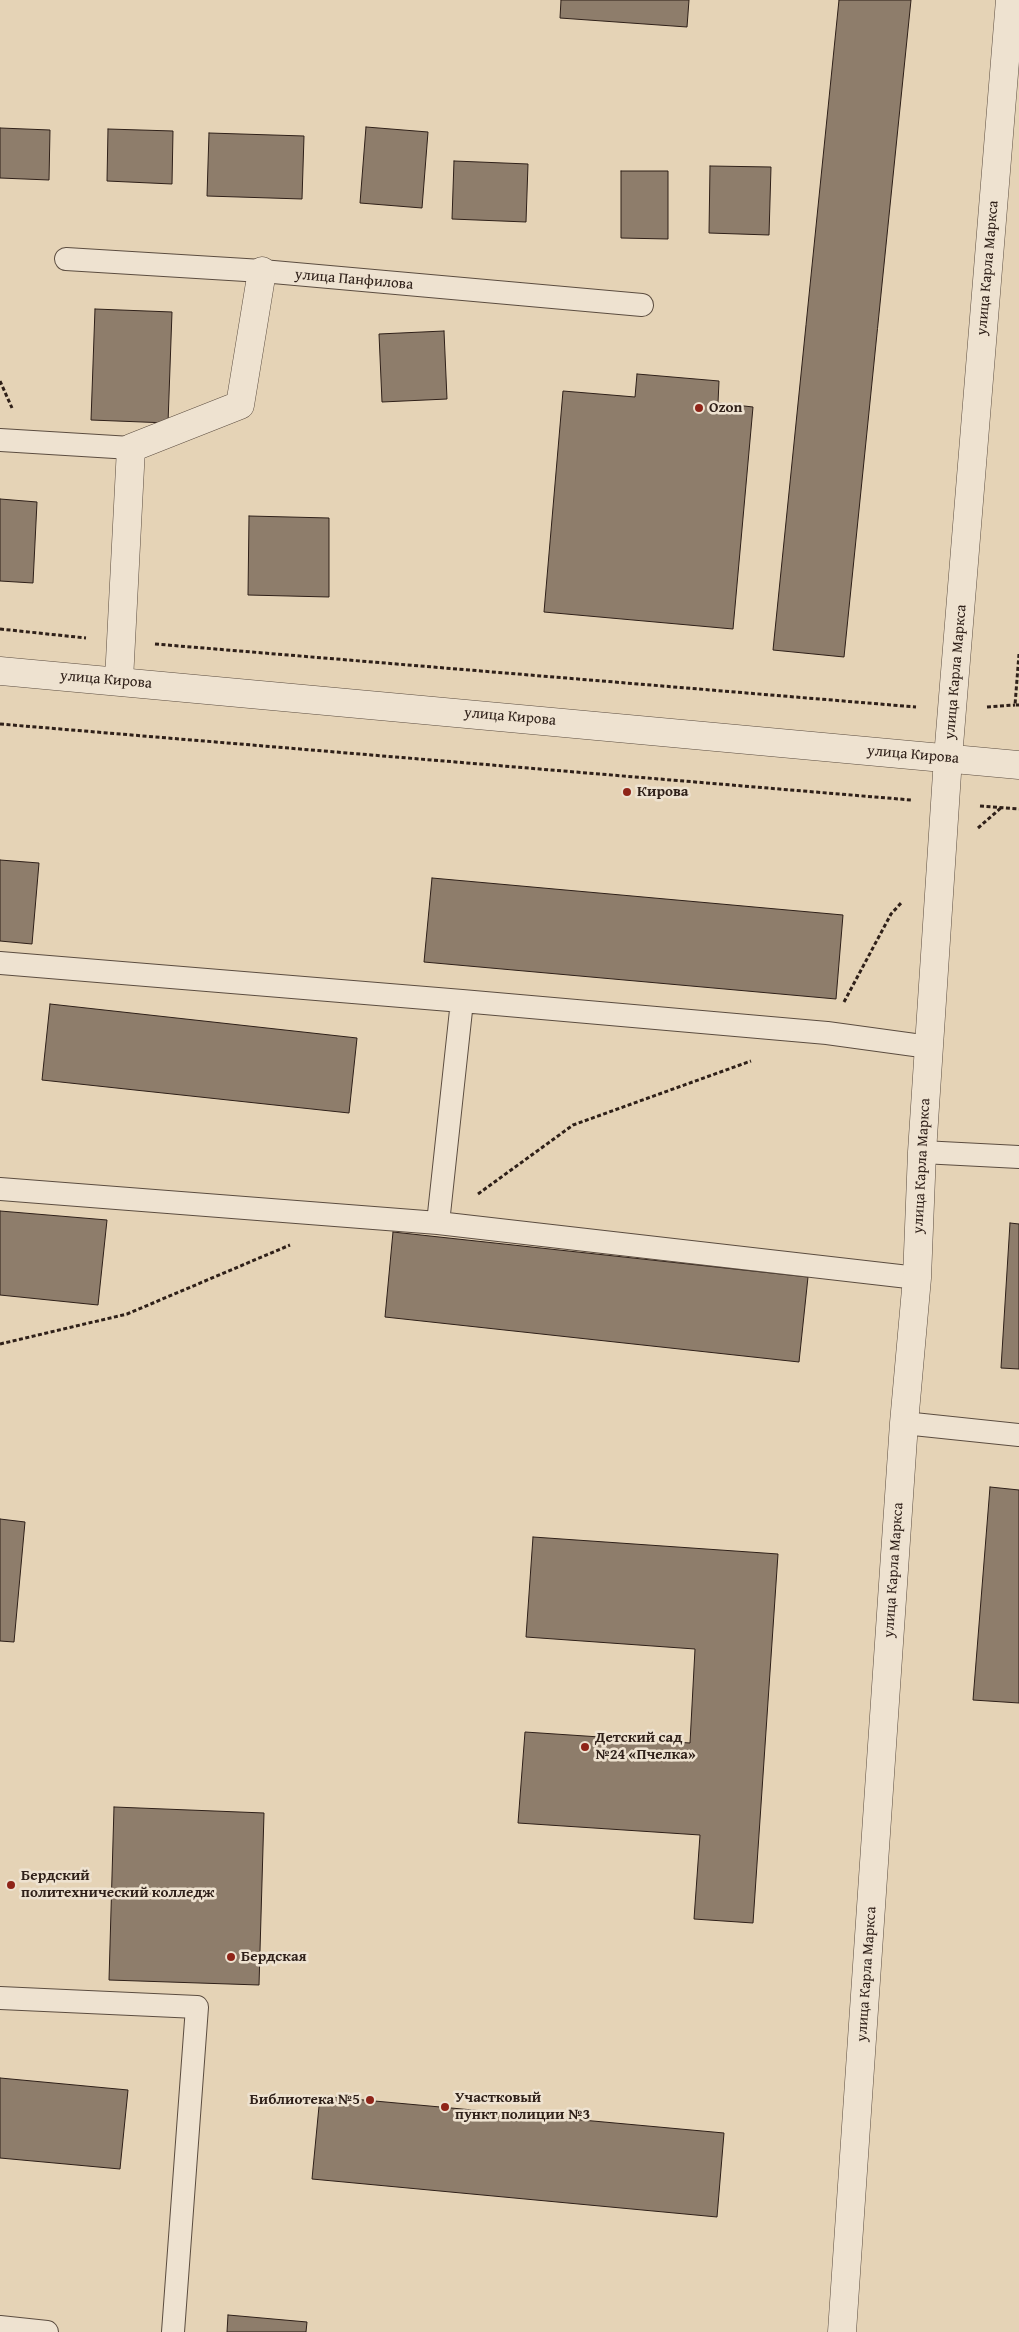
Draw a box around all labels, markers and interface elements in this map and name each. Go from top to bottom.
street label: улица Карла Маркса [973,200,1003,336]
street label: улица Панфилова [294,266,414,294]
place label: Ozon [709,399,742,417]
marker: Ozon [693,402,705,414]
street label: улица Карла Маркса [941,604,971,740]
street label: улица Кирова [59,667,153,693]
street label: улица Кирова [463,704,557,730]
street label: улица Кирова [866,742,960,768]
place label: Кирова [637,783,689,801]
marker: Кирова [621,786,633,798]
street label: улица Карла Маркса [909,1098,935,1234]
street label: улица Карла Маркса [880,1502,908,1638]
place label: Детский сад №24 «Пчелка» [595,1729,696,1764]
marker: Детский сад №24 «Пчелка» [579,1741,591,1753]
place label: Бердский политехнический колледж [21,1867,215,1902]
marker: Бердский политехнический колледж [5,1879,17,1891]
street label: улица Карла Маркса [853,1906,881,2042]
place label: Бердская [241,1948,307,1966]
marker: Бердская [225,1951,237,1963]
place label: Участковый пункт полиции №3 [455,2089,590,2124]
place label: Библиотека №5 [249,2091,360,2109]
marker: Библиотека №5 [364,2094,376,2106]
marker: Участковый пункт полиции №3 [439,2101,451,2113]

